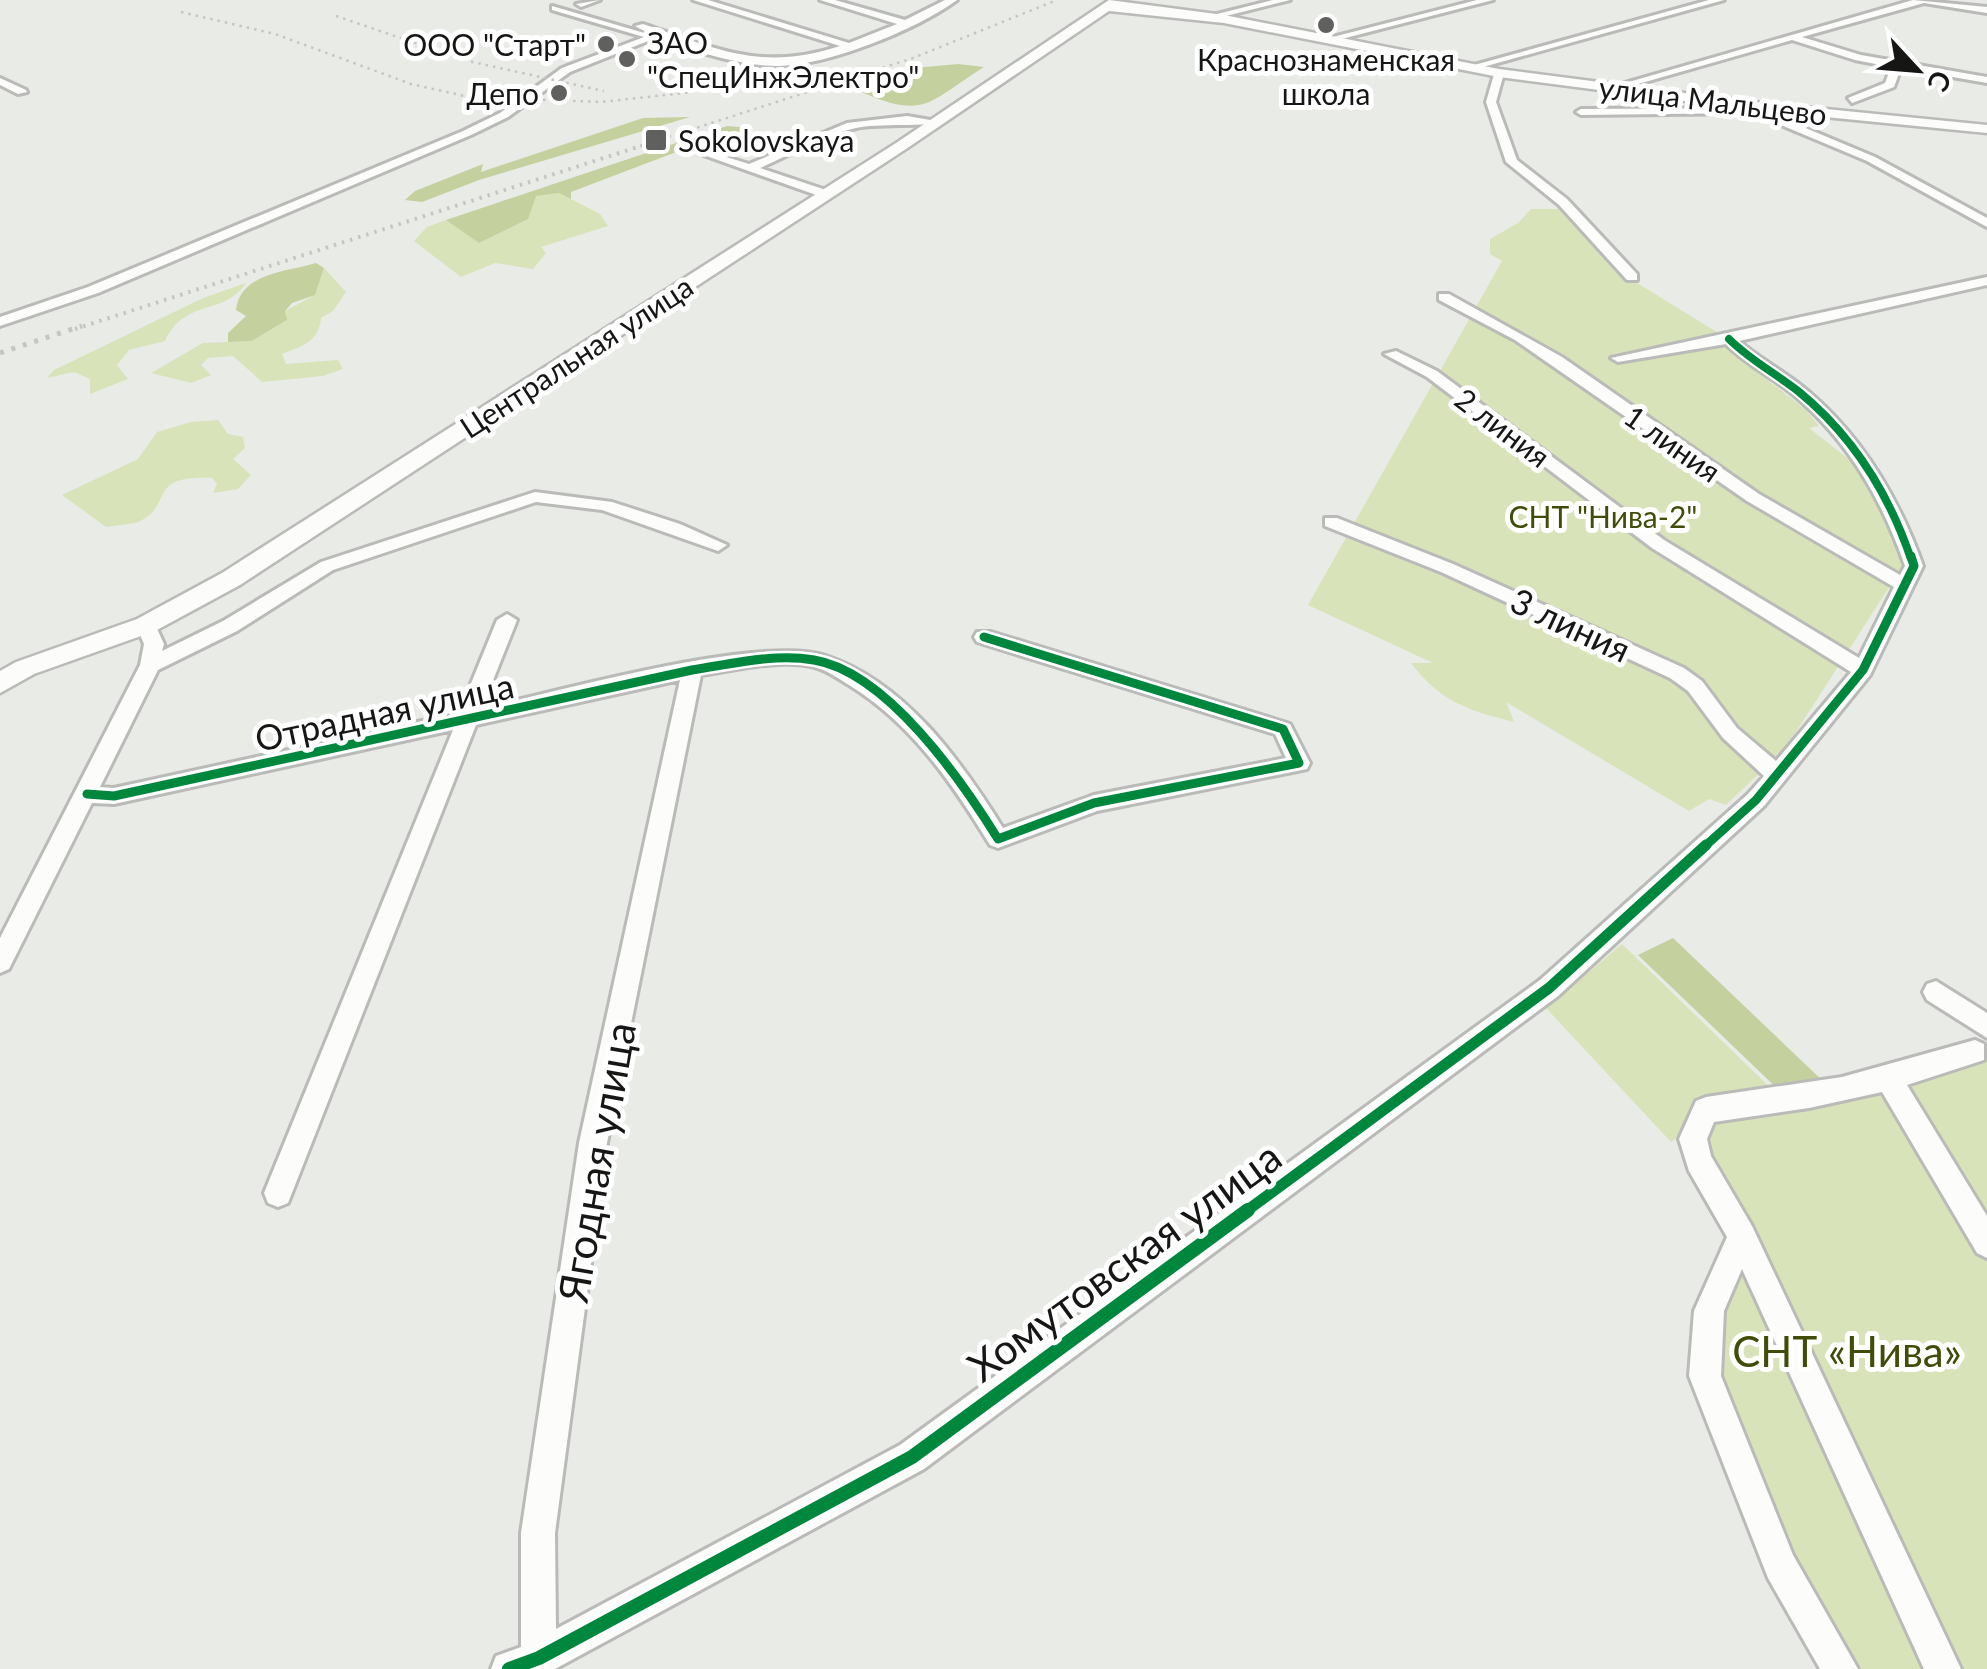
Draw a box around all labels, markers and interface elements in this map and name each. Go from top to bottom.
marker: Краснознаменская школа [1315,14,1337,36]
north arrow [1867,20,1967,120]
place label: ЗАО "СпецИнжЭлектро" [647,24,919,94]
place label: ООО "Старт" [403,26,586,62]
marker: ООО "Старт" [595,33,617,55]
place label: Краснознаменская школа [1197,41,1455,111]
marker: ЗАО "СпецИнжЭлектро" [616,48,638,70]
text: С [1921,66,1960,98]
street label: улица Мальцево [1597,68,1829,132]
place label: Депо [467,75,539,111]
marker: Депо [548,82,570,104]
place label: Sokolovskaya [678,122,854,158]
marker: Sokolovskaya [643,127,669,153]
street label: Центральная улица [453,267,699,445]
street label: 2 линия [1449,380,1557,474]
street label: 1 линия [1618,397,1728,489]
park label: СНТ "Нива-2" [1509,498,1697,534]
street label: 3 линия [1505,578,1637,670]
street label: Отрадная улица [251,663,517,759]
street label: Ягодная улица [547,1018,645,1307]
street label: Хомутовская улица [958,1131,1290,1391]
park label: СНТ «Нива» [1732,1326,1962,1376]

